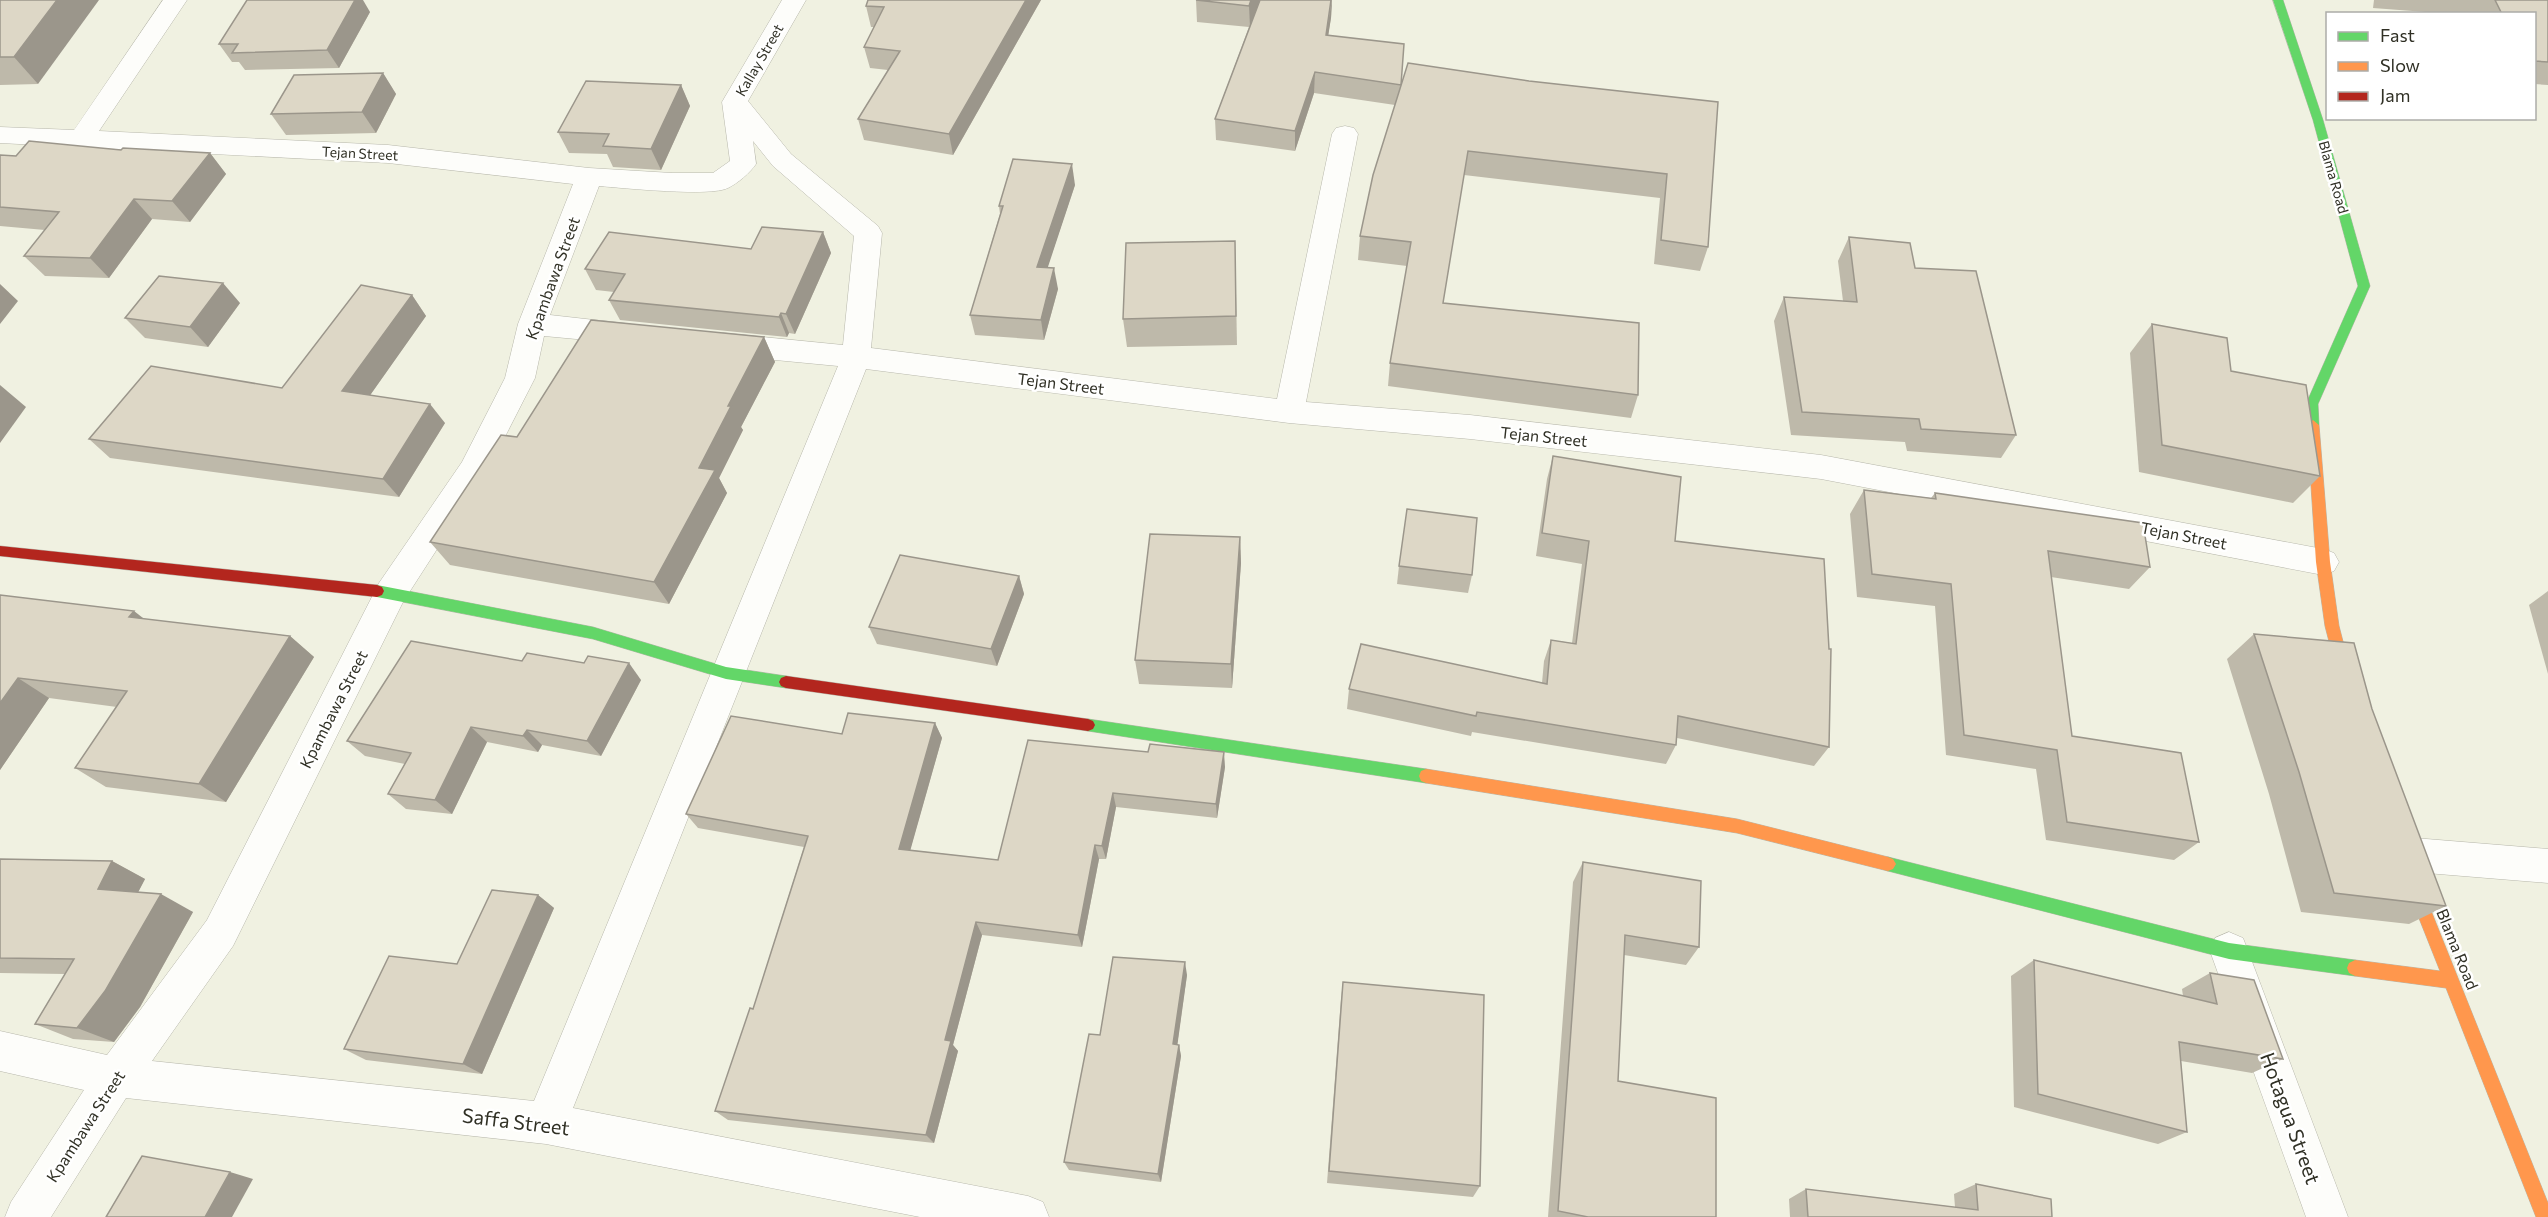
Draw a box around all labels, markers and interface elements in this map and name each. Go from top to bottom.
legend [2326,12,2536,120]
street label: Kallay Street [732,21,787,99]
text: Fast [2380,24,2415,46]
text: Slow [2380,54,2420,76]
text: Jam [2380,84,2410,106]
street label: Blama Road [2316,139,2352,215]
street label: Tejan Street [321,143,399,164]
street label: Kpambawa Street [521,214,583,342]
street label: Tejan Street [1016,368,1106,398]
street label: Tejan Street [1500,422,1589,450]
street label: Tejan Street [2139,517,2229,553]
street label: Kpambawa Street [295,647,371,771]
street label: Blama Road [2433,906,2483,992]
street label: Hotagua Street [2256,1049,2326,1187]
street label: Kpambawa Street [42,1066,128,1185]
street label: Saffa Street [461,1102,571,1140]

